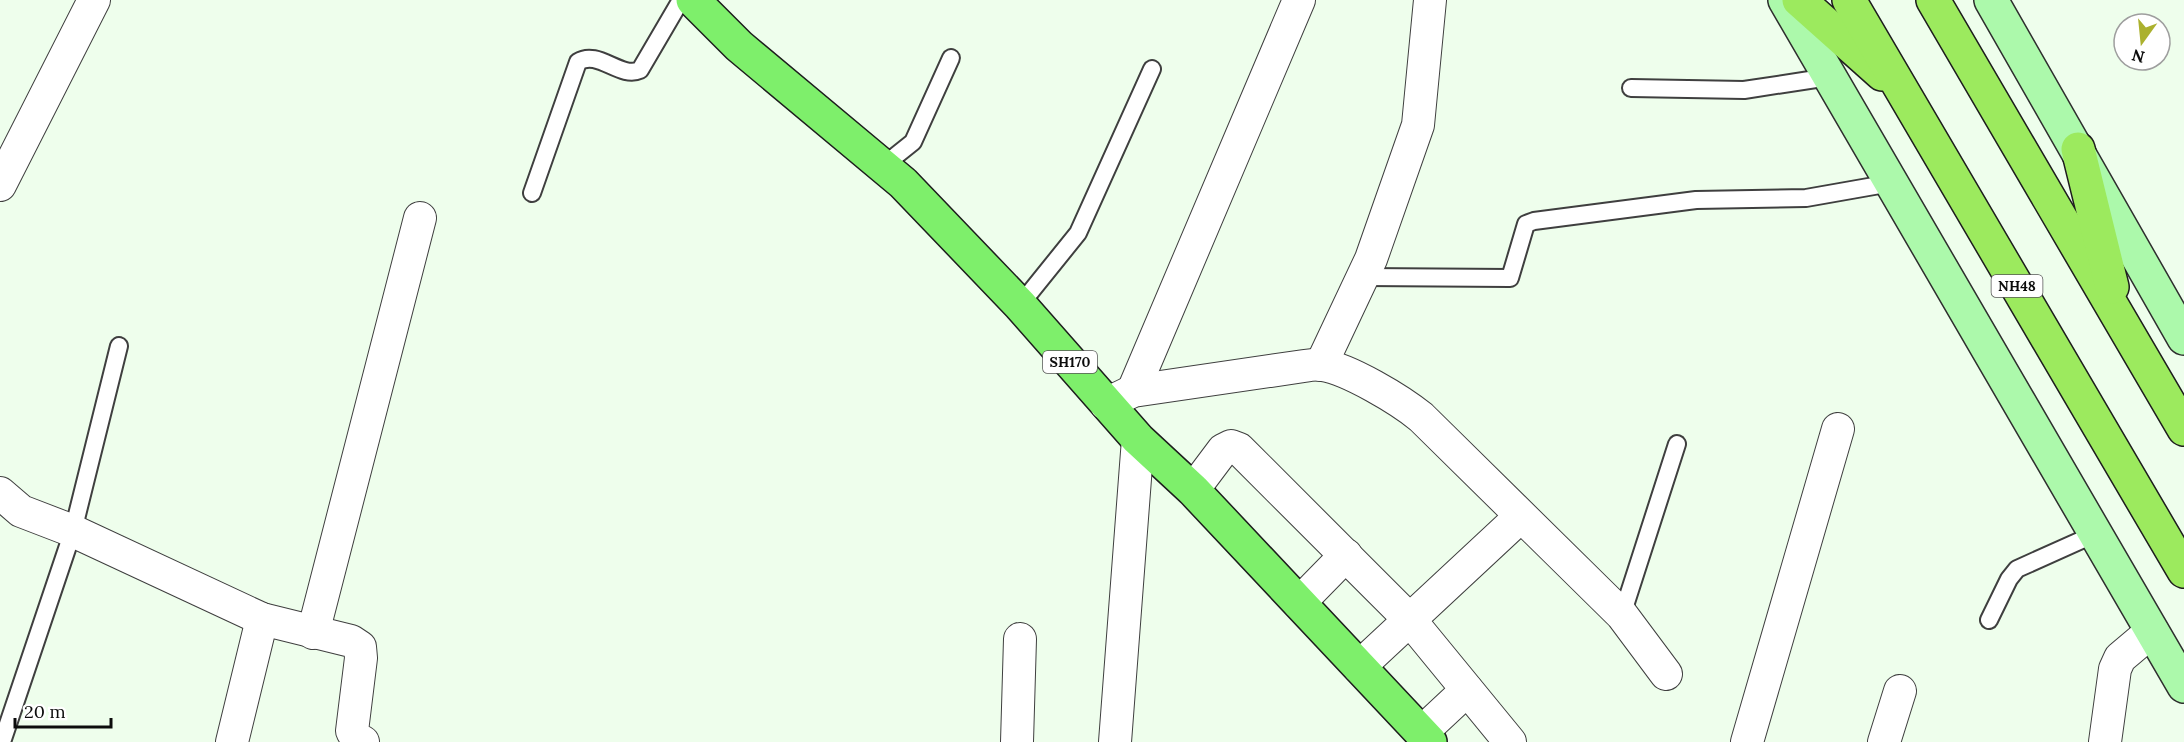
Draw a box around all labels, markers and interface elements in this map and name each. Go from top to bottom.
north arrow [2112,12,2172,72]
text: N [2130,45,2147,68]
road number: NH48 [1992,275,2042,297]
road number: SH170 [1043,351,1097,373]
scale bar [15,691,111,729]
text: 20 m [24,700,66,723]

